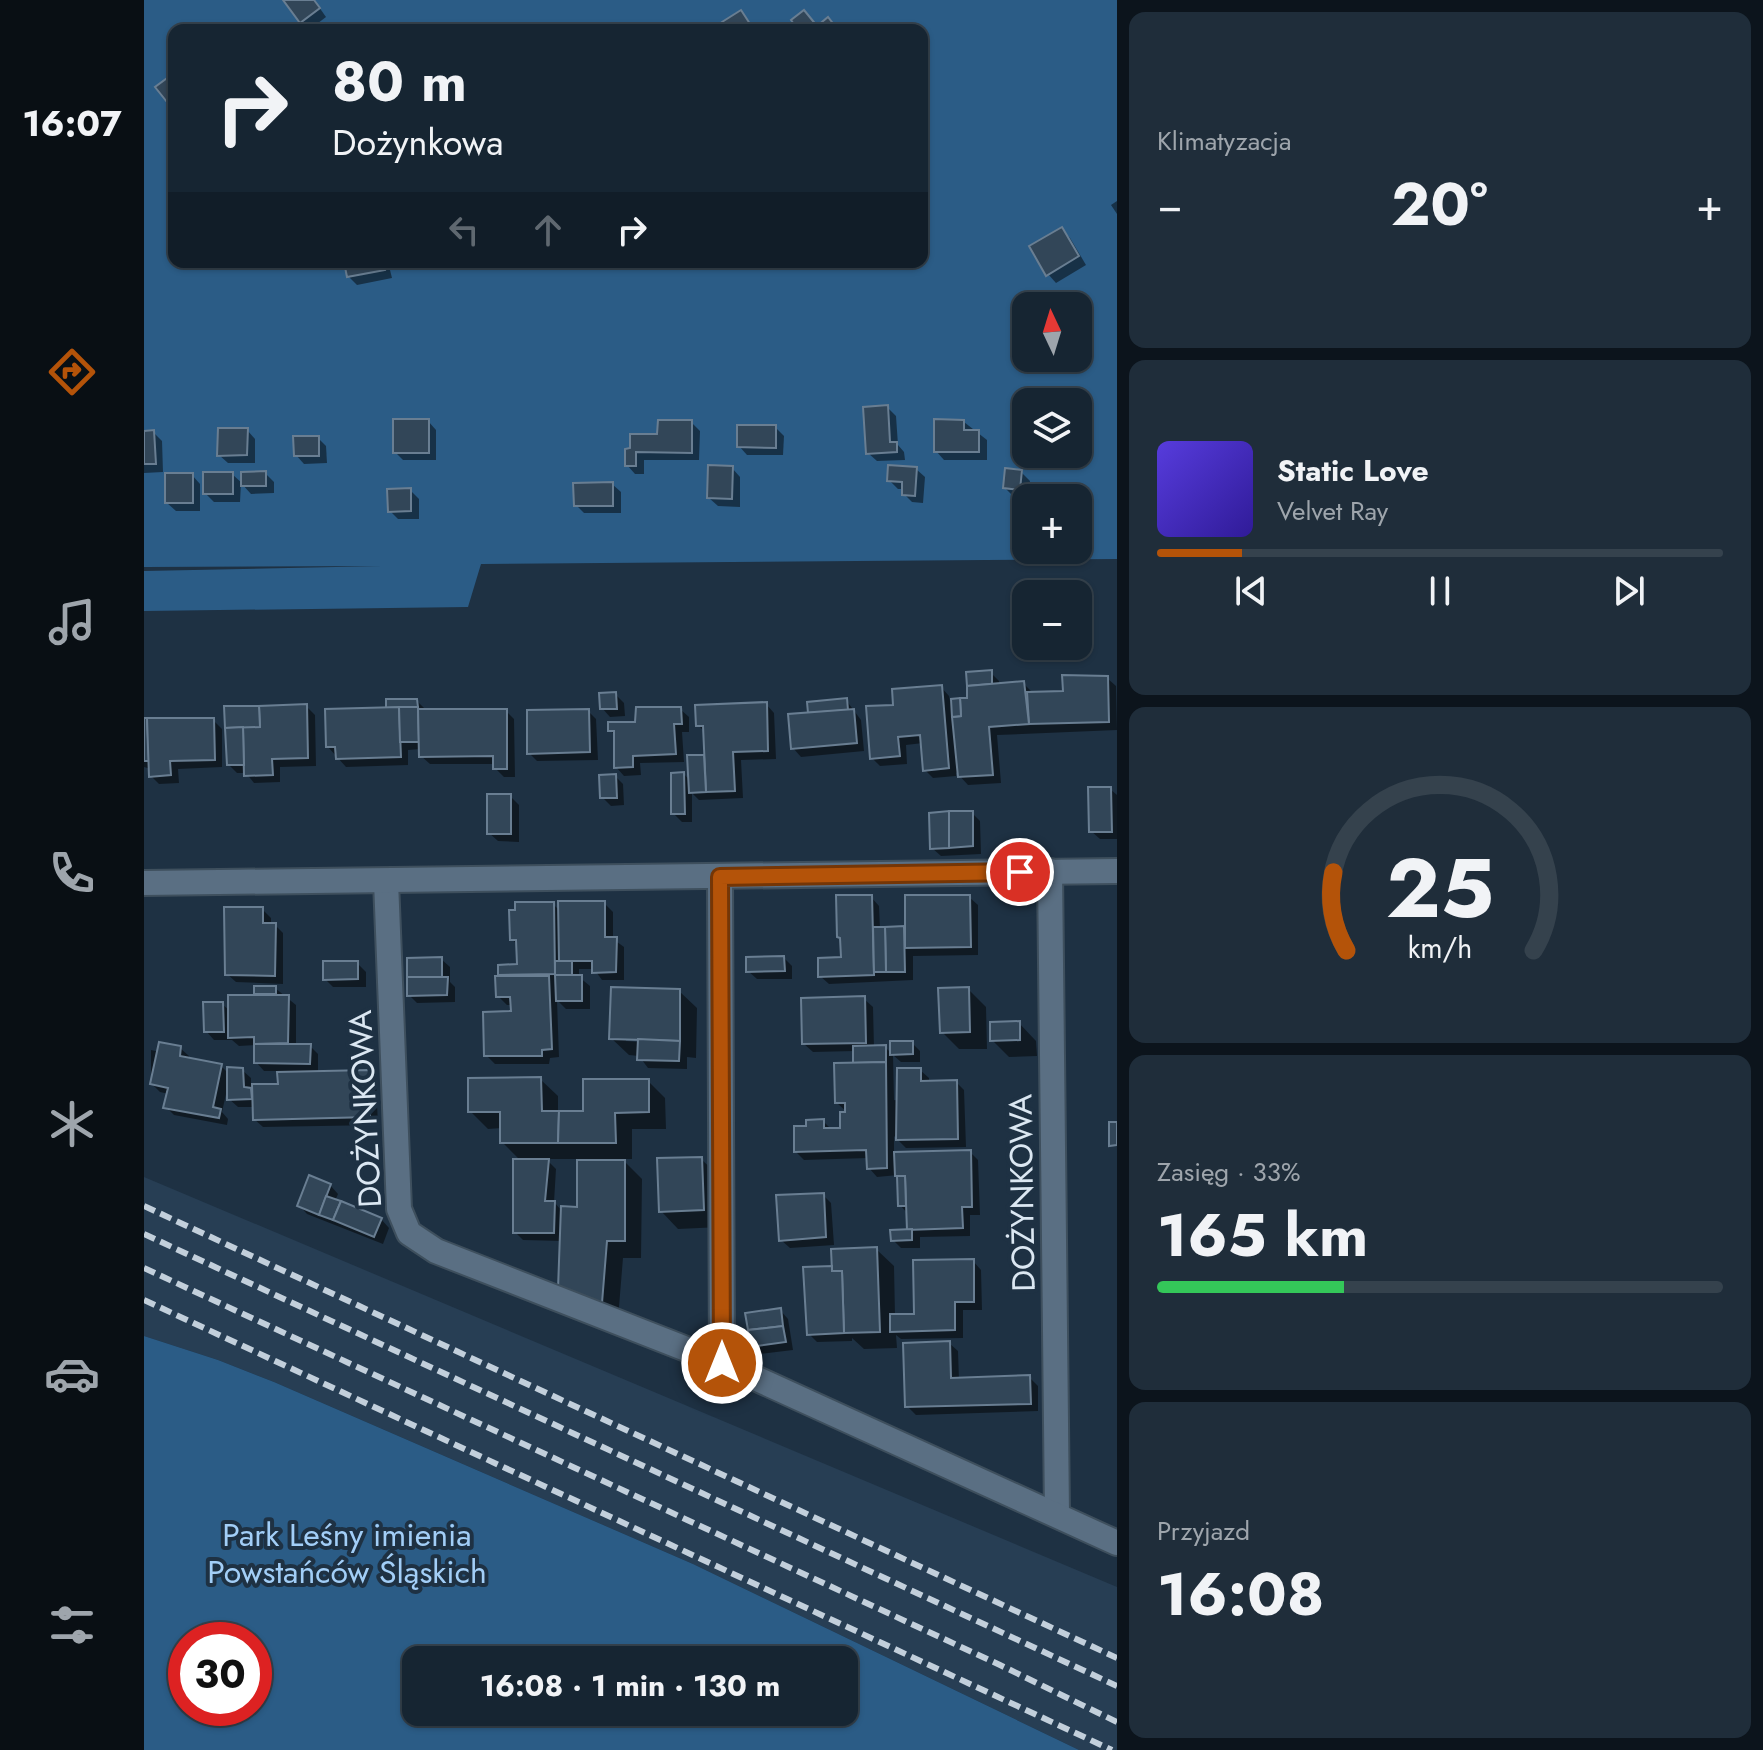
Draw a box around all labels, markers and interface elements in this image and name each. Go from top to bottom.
text: 80 m [332,41,467,122]
icon: right [200,56,304,160]
text: 16:07 [22,97,122,149]
text: Dożynkowa [332,116,504,168]
text: Klimatyzacja [1157,122,1292,160]
text: 20° [1391,161,1488,248]
text: − [1157,173,1183,237]
text: + [1696,173,1723,237]
icon: left [442,208,486,252]
icon: ahead [526,208,570,252]
icon: right [610,208,654,252]
north arrow [1012,292,1092,372]
map controls [1012,292,1092,660]
icon: directions [44,344,100,400]
button: layers [1012,388,1092,468]
text: Static Love [1277,449,1429,492]
button: + [1012,484,1092,564]
text: Velvet Ray [1277,492,1388,530]
icon: previous [1229,569,1273,613]
icon: pause [1418,569,1462,613]
icon: next [1607,569,1651,613]
button: − [1012,580,1092,660]
icon: music [44,594,100,650]
text: 25 [1386,828,1494,948]
pin [986,838,1054,906]
icon: phone [44,845,100,901]
icon: arrive [998,850,1042,894]
text: km/h [1408,927,1472,969]
street label: DOŻYNKOWA [337,1009,393,1209]
street label: DOŻYNKOWA [997,1094,1047,1292]
icon: climate [44,1096,100,1152]
text: Zasięg · 33% [1157,1153,1300,1191]
text: 165 km [1157,1192,1368,1279]
position arrow [680,1321,764,1405]
icon: car [44,1346,100,1402]
park label: Park Leśny imienia Powstańców Śląskich [207,1512,487,1595]
text: Przyjazd [1157,1512,1250,1550]
text: 16:08 [1157,1551,1324,1638]
icon: filters [44,1597,100,1653]
speed limit sign: 30 [168,1622,272,1726]
text: 16:08 · 1 min · 130 m [480,1664,780,1707]

